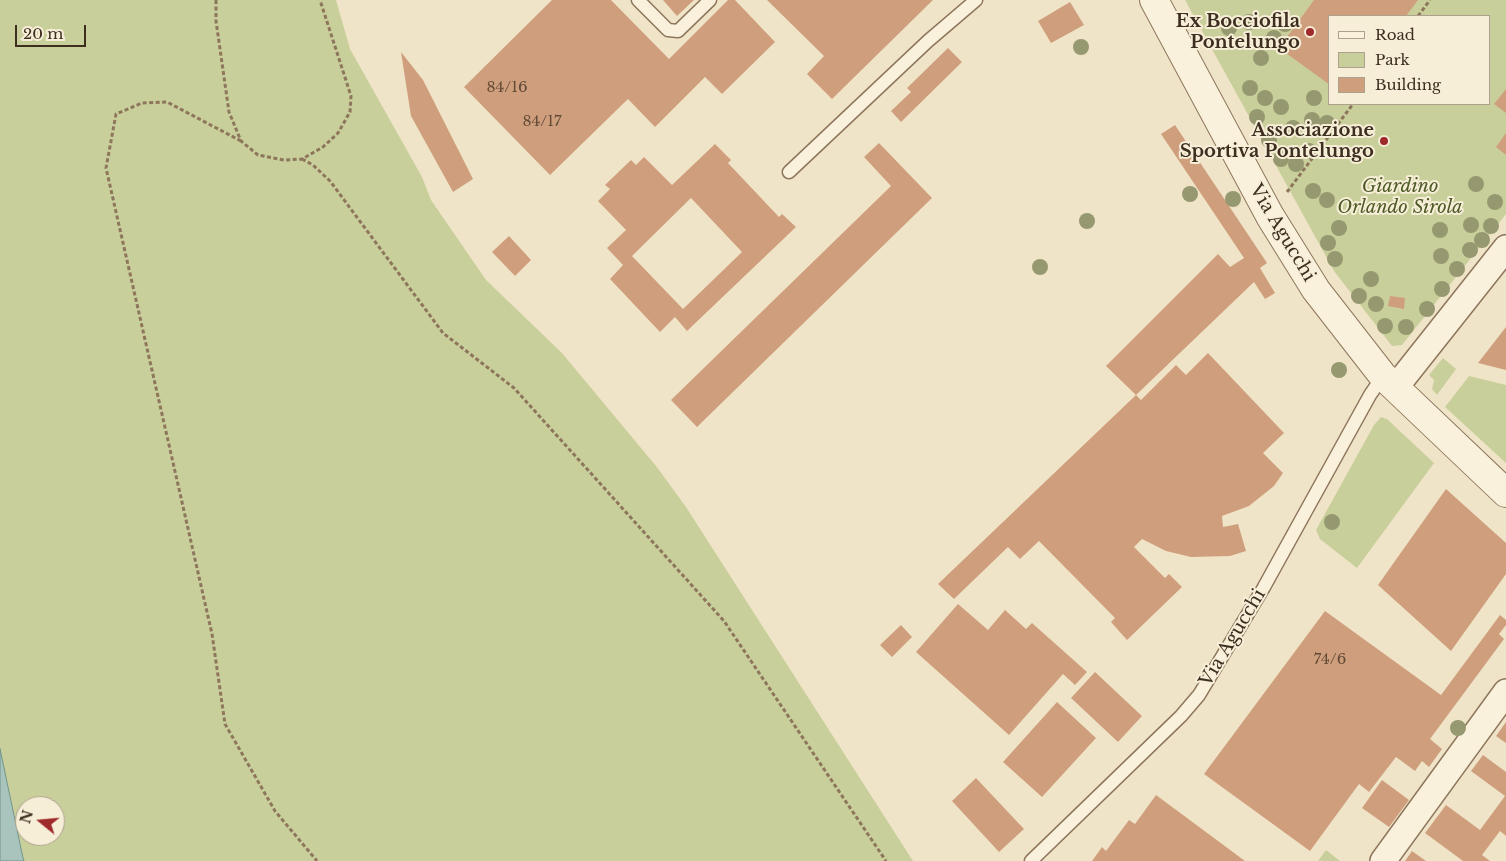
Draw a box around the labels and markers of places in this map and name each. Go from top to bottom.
place label: Ex Bocciofila Pontelungo [1176,11,1300,54]
marker: Ex Bocciofila Pontelungo [1304,26,1316,38]
place label: Associazione Sportiva Pontelungo [1180,120,1374,162]
marker: Associazione Sportiva Pontelungo [1378,135,1390,147]

